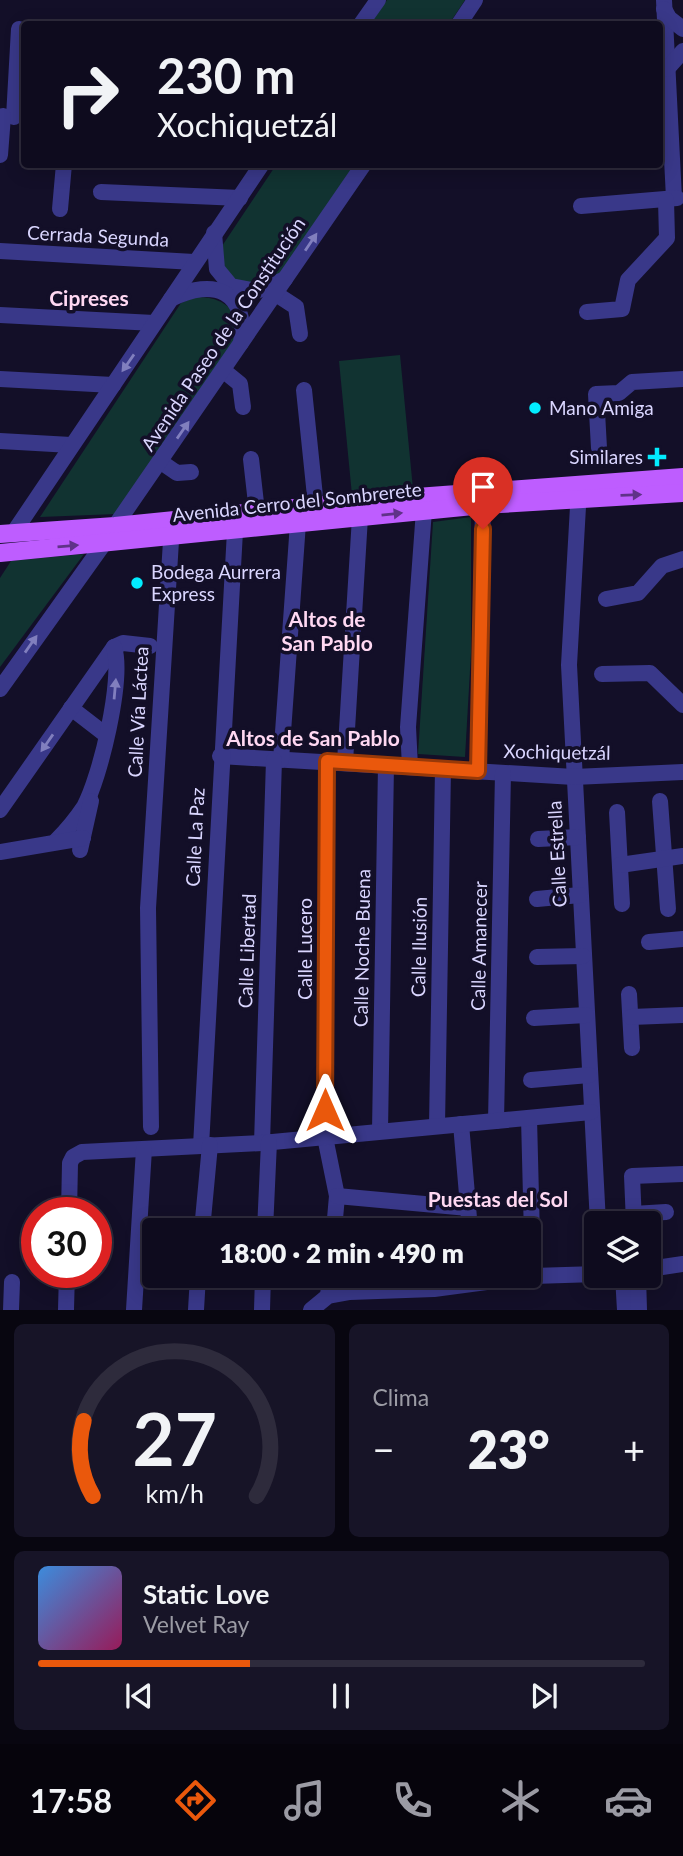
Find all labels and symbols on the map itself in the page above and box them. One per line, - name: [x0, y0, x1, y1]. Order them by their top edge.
- street label: Avenida Paseo de la Constitución: [136, 213, 310, 455]
- street label: Cerrada Segunda: [26, 220, 170, 251]
- one-way arrow: [304, 233, 318, 251]
- district label: Cipreses: [49, 285, 129, 310]
- one-way arrow: [121, 354, 135, 372]
- place label: Mano Amiga: [549, 396, 654, 419]
- marker: Mano Amiga: [527, 400, 543, 416]
- one-way arrow: [176, 421, 190, 439]
- place label: Similares: [569, 445, 643, 468]
- marker: Similares: [649, 449, 665, 465]
- pin: [453, 457, 513, 529]
- street label: Avenida Cerro del Sombrerete: [171, 477, 423, 526]
- one-way arrow: [621, 489, 643, 500]
- one-way arrow: [381, 508, 403, 519]
- one-way arrow: [57, 540, 79, 551]
- place label: Bodega Aurrera Express: [151, 560, 281, 605]
- marker: Bodega Aurrera Express: [129, 575, 145, 591]
- district label: Altos de San Pablo: [281, 606, 373, 655]
- one-way arrow: [24, 635, 38, 653]
- street label: Calle Vía Láctea: [123, 646, 152, 778]
- one-way arrow: [110, 678, 121, 700]
- district label: Altos de San Pablo: [225, 725, 400, 750]
- one-way arrow: [40, 734, 54, 752]
- street label: Xochiquetzál: [503, 739, 611, 764]
- street label: Calle La Paz: [180, 787, 209, 887]
- street label: Calle Estrella: [542, 800, 571, 908]
- street label: Calle Noche Buena: [349, 869, 374, 1027]
- street label: Calle Amanecer: [466, 881, 491, 1011]
- street label: Calle Libertad: [233, 893, 260, 1009]
- street label: Calle Ilusión: [406, 897, 431, 997]
- street label: Calle Lucero: [293, 898, 316, 1000]
- position arrow: [288, 1073, 362, 1147]
- district label: Puestas del Sol: [428, 1186, 568, 1211]
- speed limit sign: 30: [21, 1197, 112, 1288]

